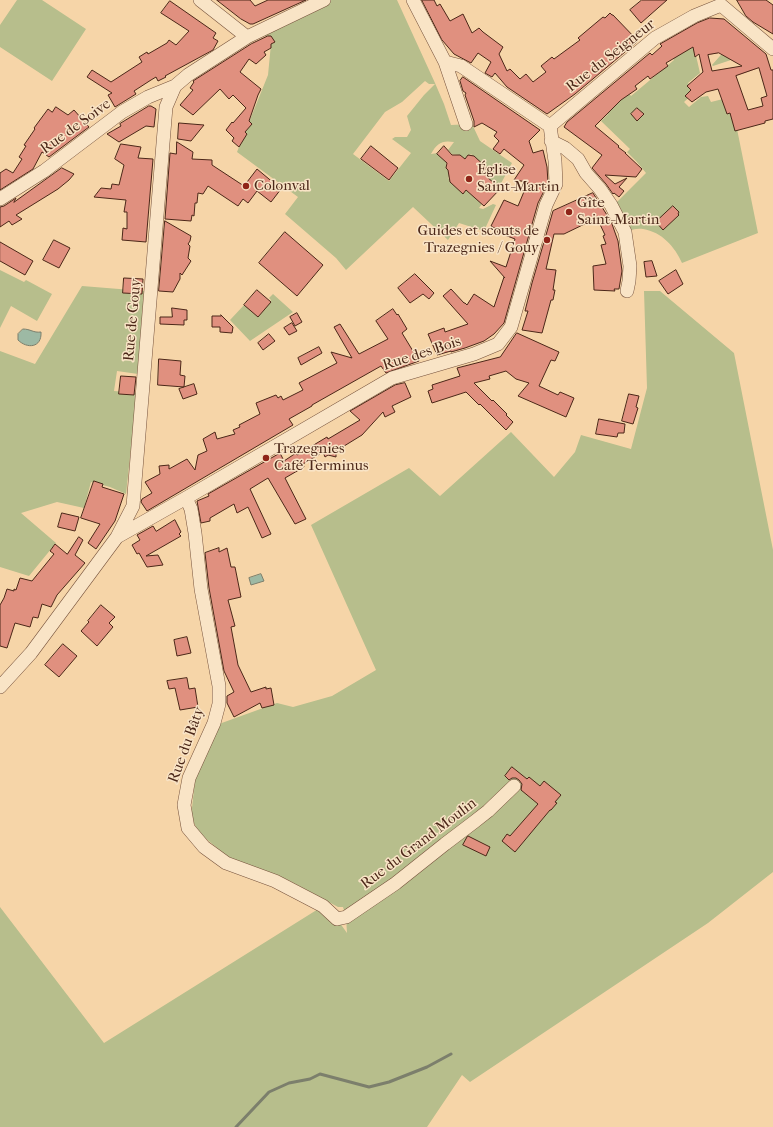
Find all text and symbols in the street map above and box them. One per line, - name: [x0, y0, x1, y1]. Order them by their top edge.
- street label: Rue du Seigneur: [563, 16, 659, 96]
- street label: Rue de Soive: [37, 95, 115, 159]
- place label: Église Saint-Martin: [477, 161, 560, 196]
- marker: Église Saint-Martin: [464, 174, 474, 184]
- place label: Colonval: [254, 177, 310, 195]
- marker: Colonval: [241, 181, 251, 191]
- place label: Gîte Saint-Martin: [577, 194, 660, 229]
- marker: Gîte Saint-Martin: [564, 207, 574, 217]
- place label: Guides et scouts de Trazegnies / Gouy: [417, 222, 539, 257]
- marker: Guides et scouts de Trazegnies / Gouy: [542, 235, 552, 245]
- street label: Rue de Gouy: [120, 278, 146, 362]
- street label: Rue des Bois: [381, 333, 463, 375]
- place label: Trazegnies Café Terminus: [274, 440, 369, 475]
- marker: Trazegnies Café Terminus: [261, 453, 271, 463]
- street label: Rue du Bâty: [165, 705, 209, 785]
- street label: Rue du Grand Moulin: [358, 795, 480, 893]

